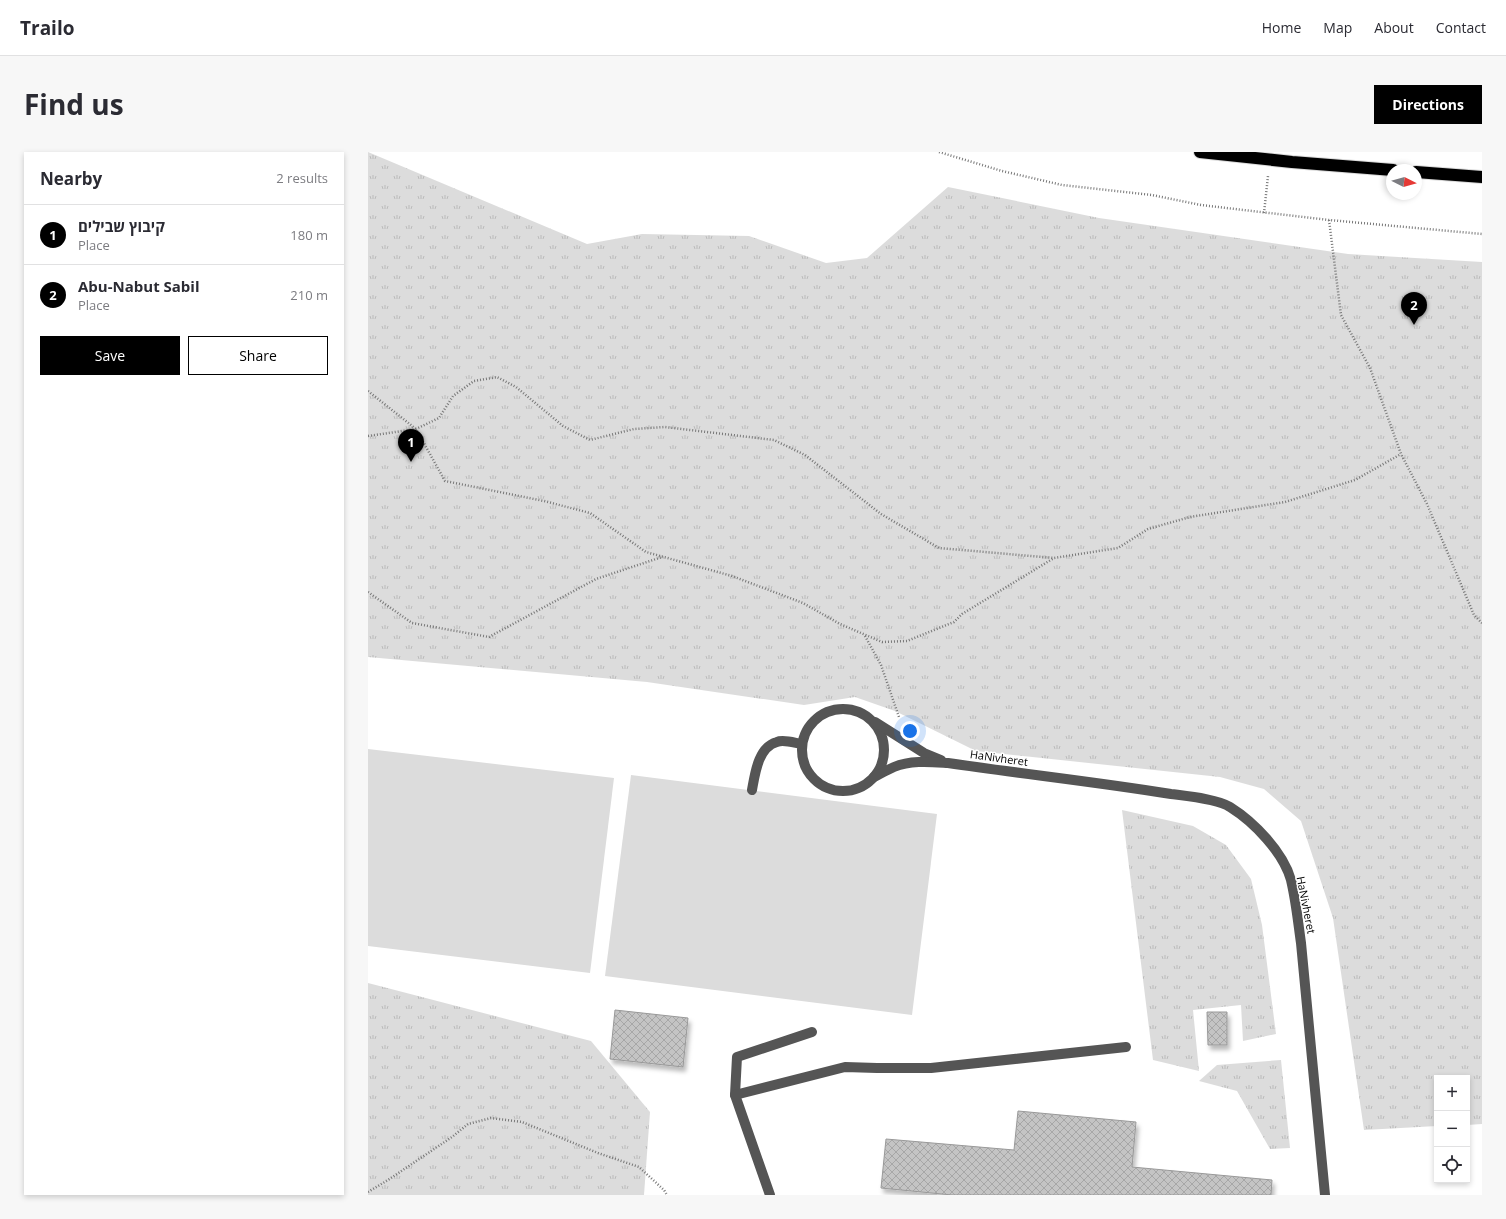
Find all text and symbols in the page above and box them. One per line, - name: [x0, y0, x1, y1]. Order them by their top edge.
- text: Trailo: [20, 15, 74, 41]
- text: Home: [1262, 18, 1301, 37]
- text: Map: [1323, 18, 1352, 37]
- text: About: [1374, 18, 1414, 37]
- text: Contact: [1436, 18, 1486, 37]
- text: Find us: [24, 85, 124, 123]
- button: Directions: [1374, 85, 1482, 124]
- north arrow: [1386, 164, 1422, 200]
- text: Nearby: [40, 167, 102, 190]
- text: 2 results: [276, 169, 328, 187]
- text: קיבוץ שבילים: [78, 216, 165, 236]
- text: 1: [49, 226, 57, 244]
- text: 180 m: [290, 226, 328, 244]
- text: Place: [78, 236, 110, 254]
- text: Abu-Nabut Sabil: [78, 276, 200, 296]
- text: 2: [49, 286, 57, 304]
- text: 210 m: [290, 286, 328, 304]
- pin: 2: [1401, 292, 1427, 325]
- text: Place: [78, 296, 110, 314]
- button: Save: [40, 336, 180, 375]
- button: Share: [188, 336, 328, 375]
- pin: 1: [398, 429, 424, 462]
- your location: [900, 721, 920, 741]
- street label: HaNivheret: [969, 746, 1029, 769]
- street label: HaNivheret: [1294, 875, 1319, 935]
- map controls: [1434, 1075, 1470, 1183]
- button: +: [1434, 1075, 1470, 1111]
- button: −: [1434, 1111, 1470, 1147]
- button: locate: [1434, 1147, 1470, 1183]

